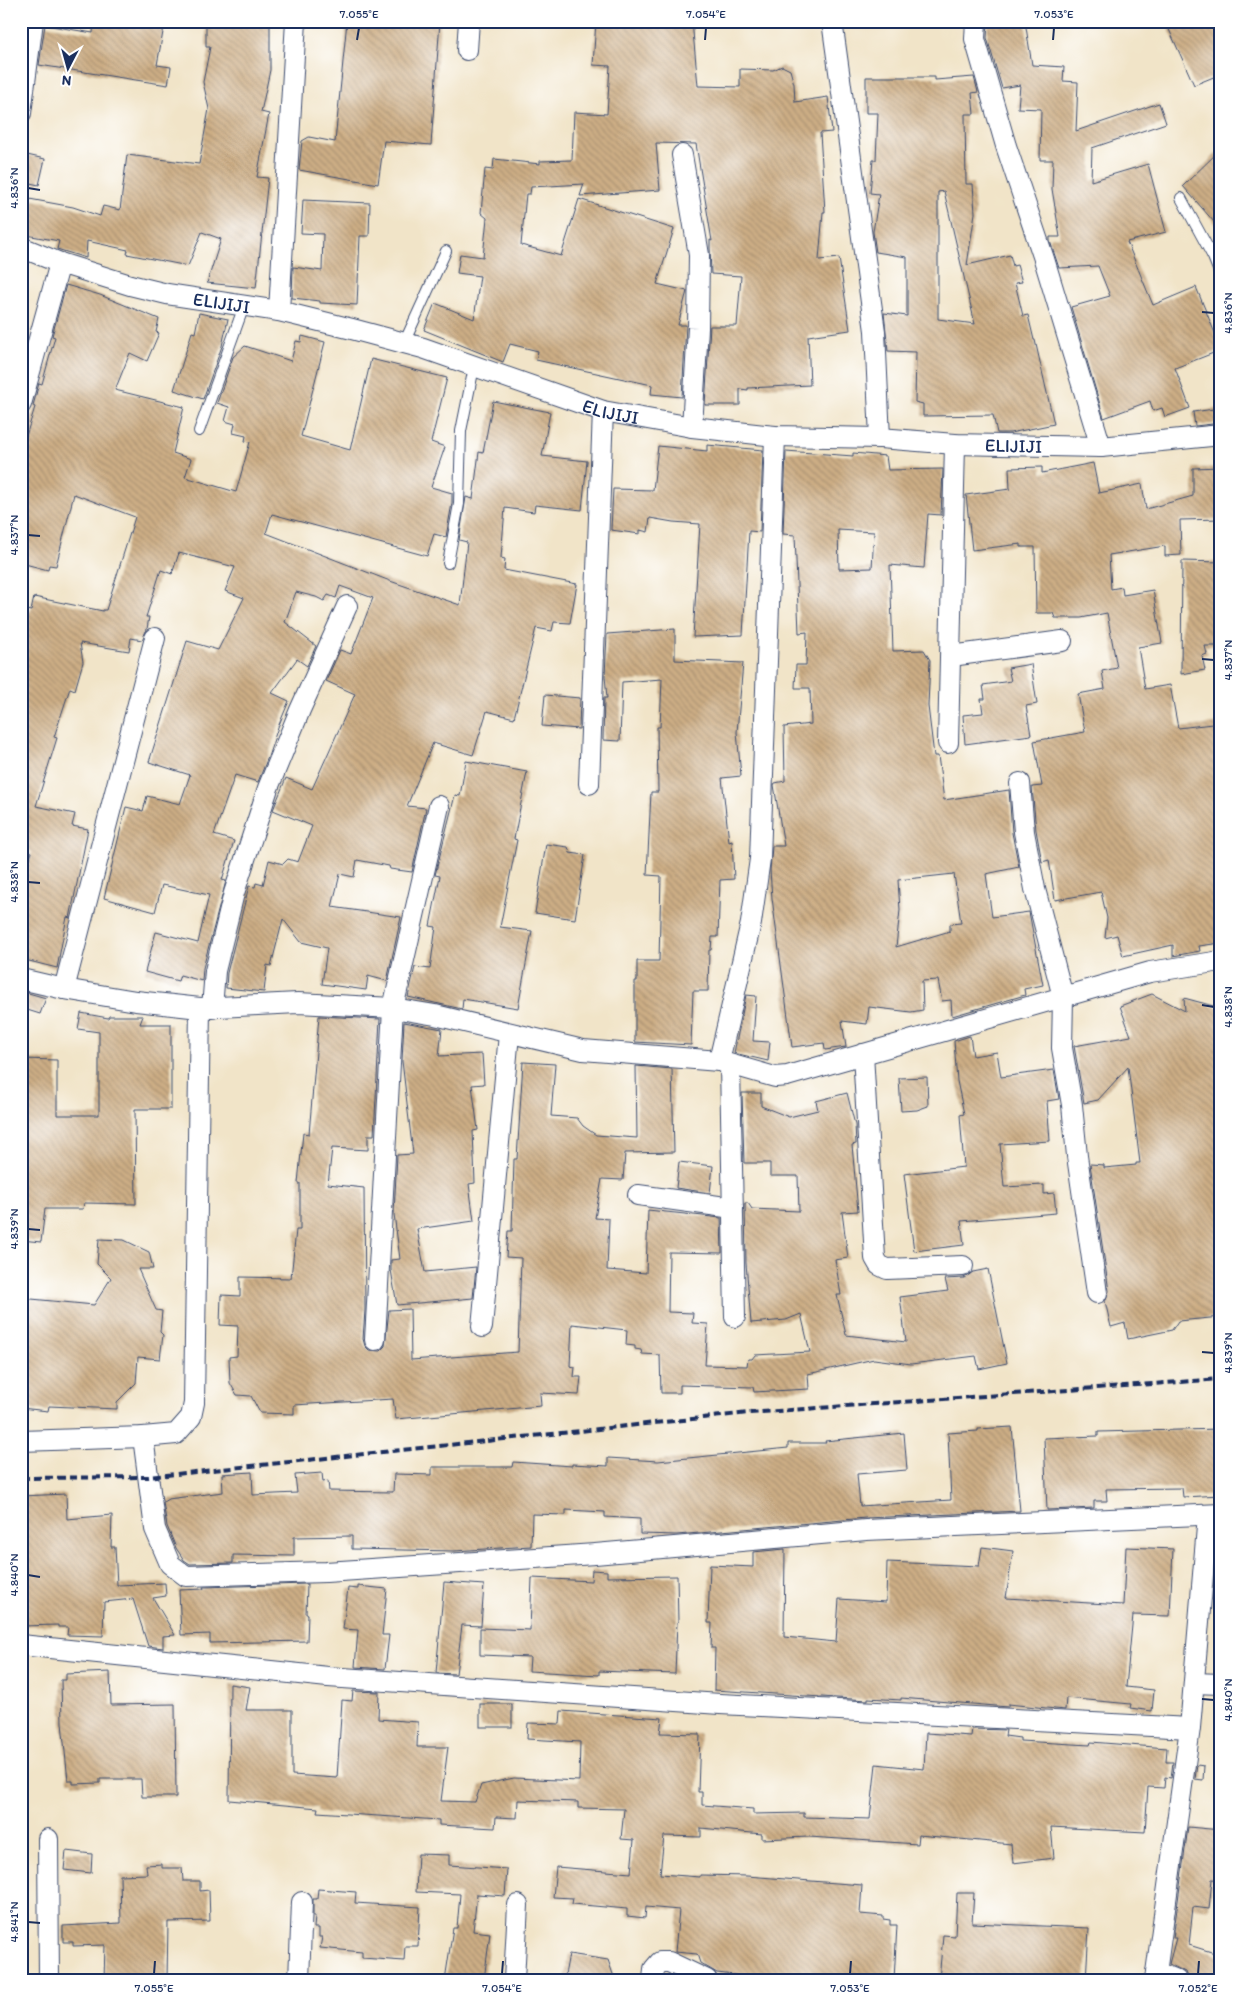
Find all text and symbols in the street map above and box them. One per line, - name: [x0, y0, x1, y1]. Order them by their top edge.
- text: 7.055°E: [339, 7, 379, 21]
- text: 7.054°E: [686, 7, 726, 21]
- text: 7.053°E: [1034, 7, 1074, 21]
- north arrow: [42, 42, 92, 92]
- text: N: [61, 71, 72, 89]
- text: 4.836°N: [7, 167, 21, 209]
- street label: ELIJIJI: [192, 287, 252, 318]
- text: 4.836°N: [1221, 292, 1235, 334]
- street label: ELIJIJI: [579, 393, 641, 429]
- street label: ELIJIJI: [985, 433, 1042, 457]
- text: 4.837°N: [7, 515, 21, 555]
- text: 4.837°N: [1221, 640, 1235, 680]
- text: 4.838°N: [7, 861, 21, 903]
- text: 4.838°N: [1221, 986, 1235, 1028]
- text: 4.839°N: [7, 1208, 21, 1250]
- text: 4.839°N: [1221, 1332, 1235, 1374]
- text: 4.840°N: [7, 1554, 21, 1596]
- text: 4.840°N: [1221, 1679, 1235, 1721]
- text: 4.841°N: [7, 1901, 21, 1943]
- text: 7.055°E: [134, 1981, 174, 1995]
- text: 7.054°E: [482, 1981, 522, 1995]
- text: 7.053°E: [830, 1981, 870, 1995]
- text: 7.052°E: [1178, 1981, 1218, 1995]

